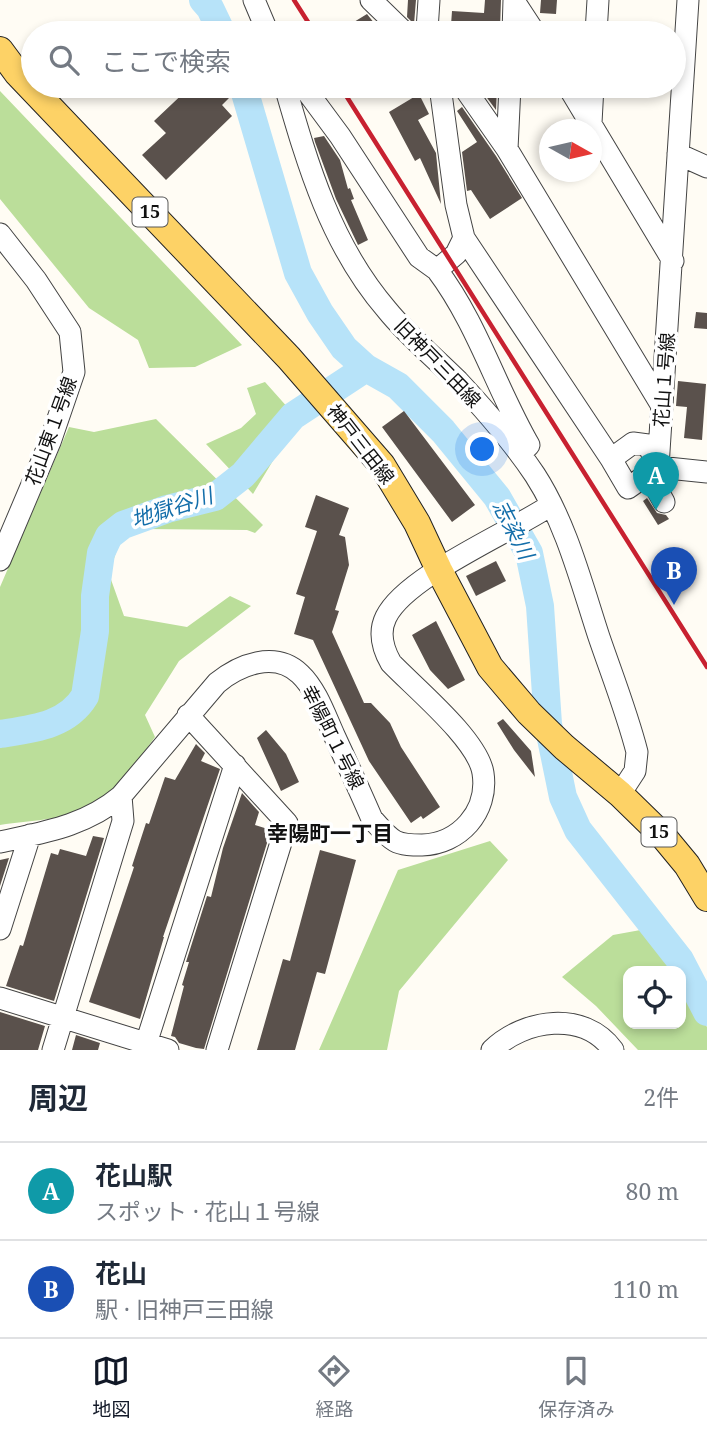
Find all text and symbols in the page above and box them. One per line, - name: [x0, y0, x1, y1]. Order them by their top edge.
- search box: [21, 21, 686, 98]
- icon: search: [45, 41, 83, 79]
- text: ここで検索: [101, 43, 231, 79]
- north arrow: [539, 119, 602, 182]
- road number: 15: [132, 197, 168, 226]
- street label: 旧神戸三田線: [389, 313, 487, 413]
- street label: 花山１号線: [648, 332, 680, 428]
- street label: 花山東１号線: [19, 373, 83, 489]
- street label: 神戸三田線: [322, 399, 400, 489]
- your location: [465, 432, 499, 466]
- pin: A: [633, 452, 679, 510]
- water label: 地獄谷川: [127, 480, 218, 533]
- water label: 志染川: [487, 495, 542, 566]
- pin: B: [651, 547, 697, 605]
- street label: 幸陽町１号線: [296, 680, 370, 794]
- road number: 15: [642, 818, 676, 846]
- district label: 幸陽町一丁目: [267, 819, 393, 847]
- map controls: [623, 966, 686, 1029]
- button: locate: [623, 966, 686, 1029]
- text: 周辺: [28, 1077, 88, 1118]
- text: 2件: [643, 1081, 679, 1113]
- text: 花山駅: [95, 1157, 173, 1193]
- text: A: [42, 1175, 60, 1207]
- text: 80 m: [626, 1175, 679, 1207]
- text: スポット · 花山１号線: [95, 1195, 320, 1227]
- text: 花山: [95, 1255, 147, 1291]
- text: B: [43, 1273, 59, 1305]
- text: 110 m: [613, 1273, 679, 1305]
- text: 駅 · 旧神戸三田線: [95, 1293, 274, 1325]
- tab: 地図: [92, 1352, 131, 1422]
- tab: 経路: [315, 1352, 354, 1422]
- tab: 保存済み: [538, 1352, 615, 1422]

